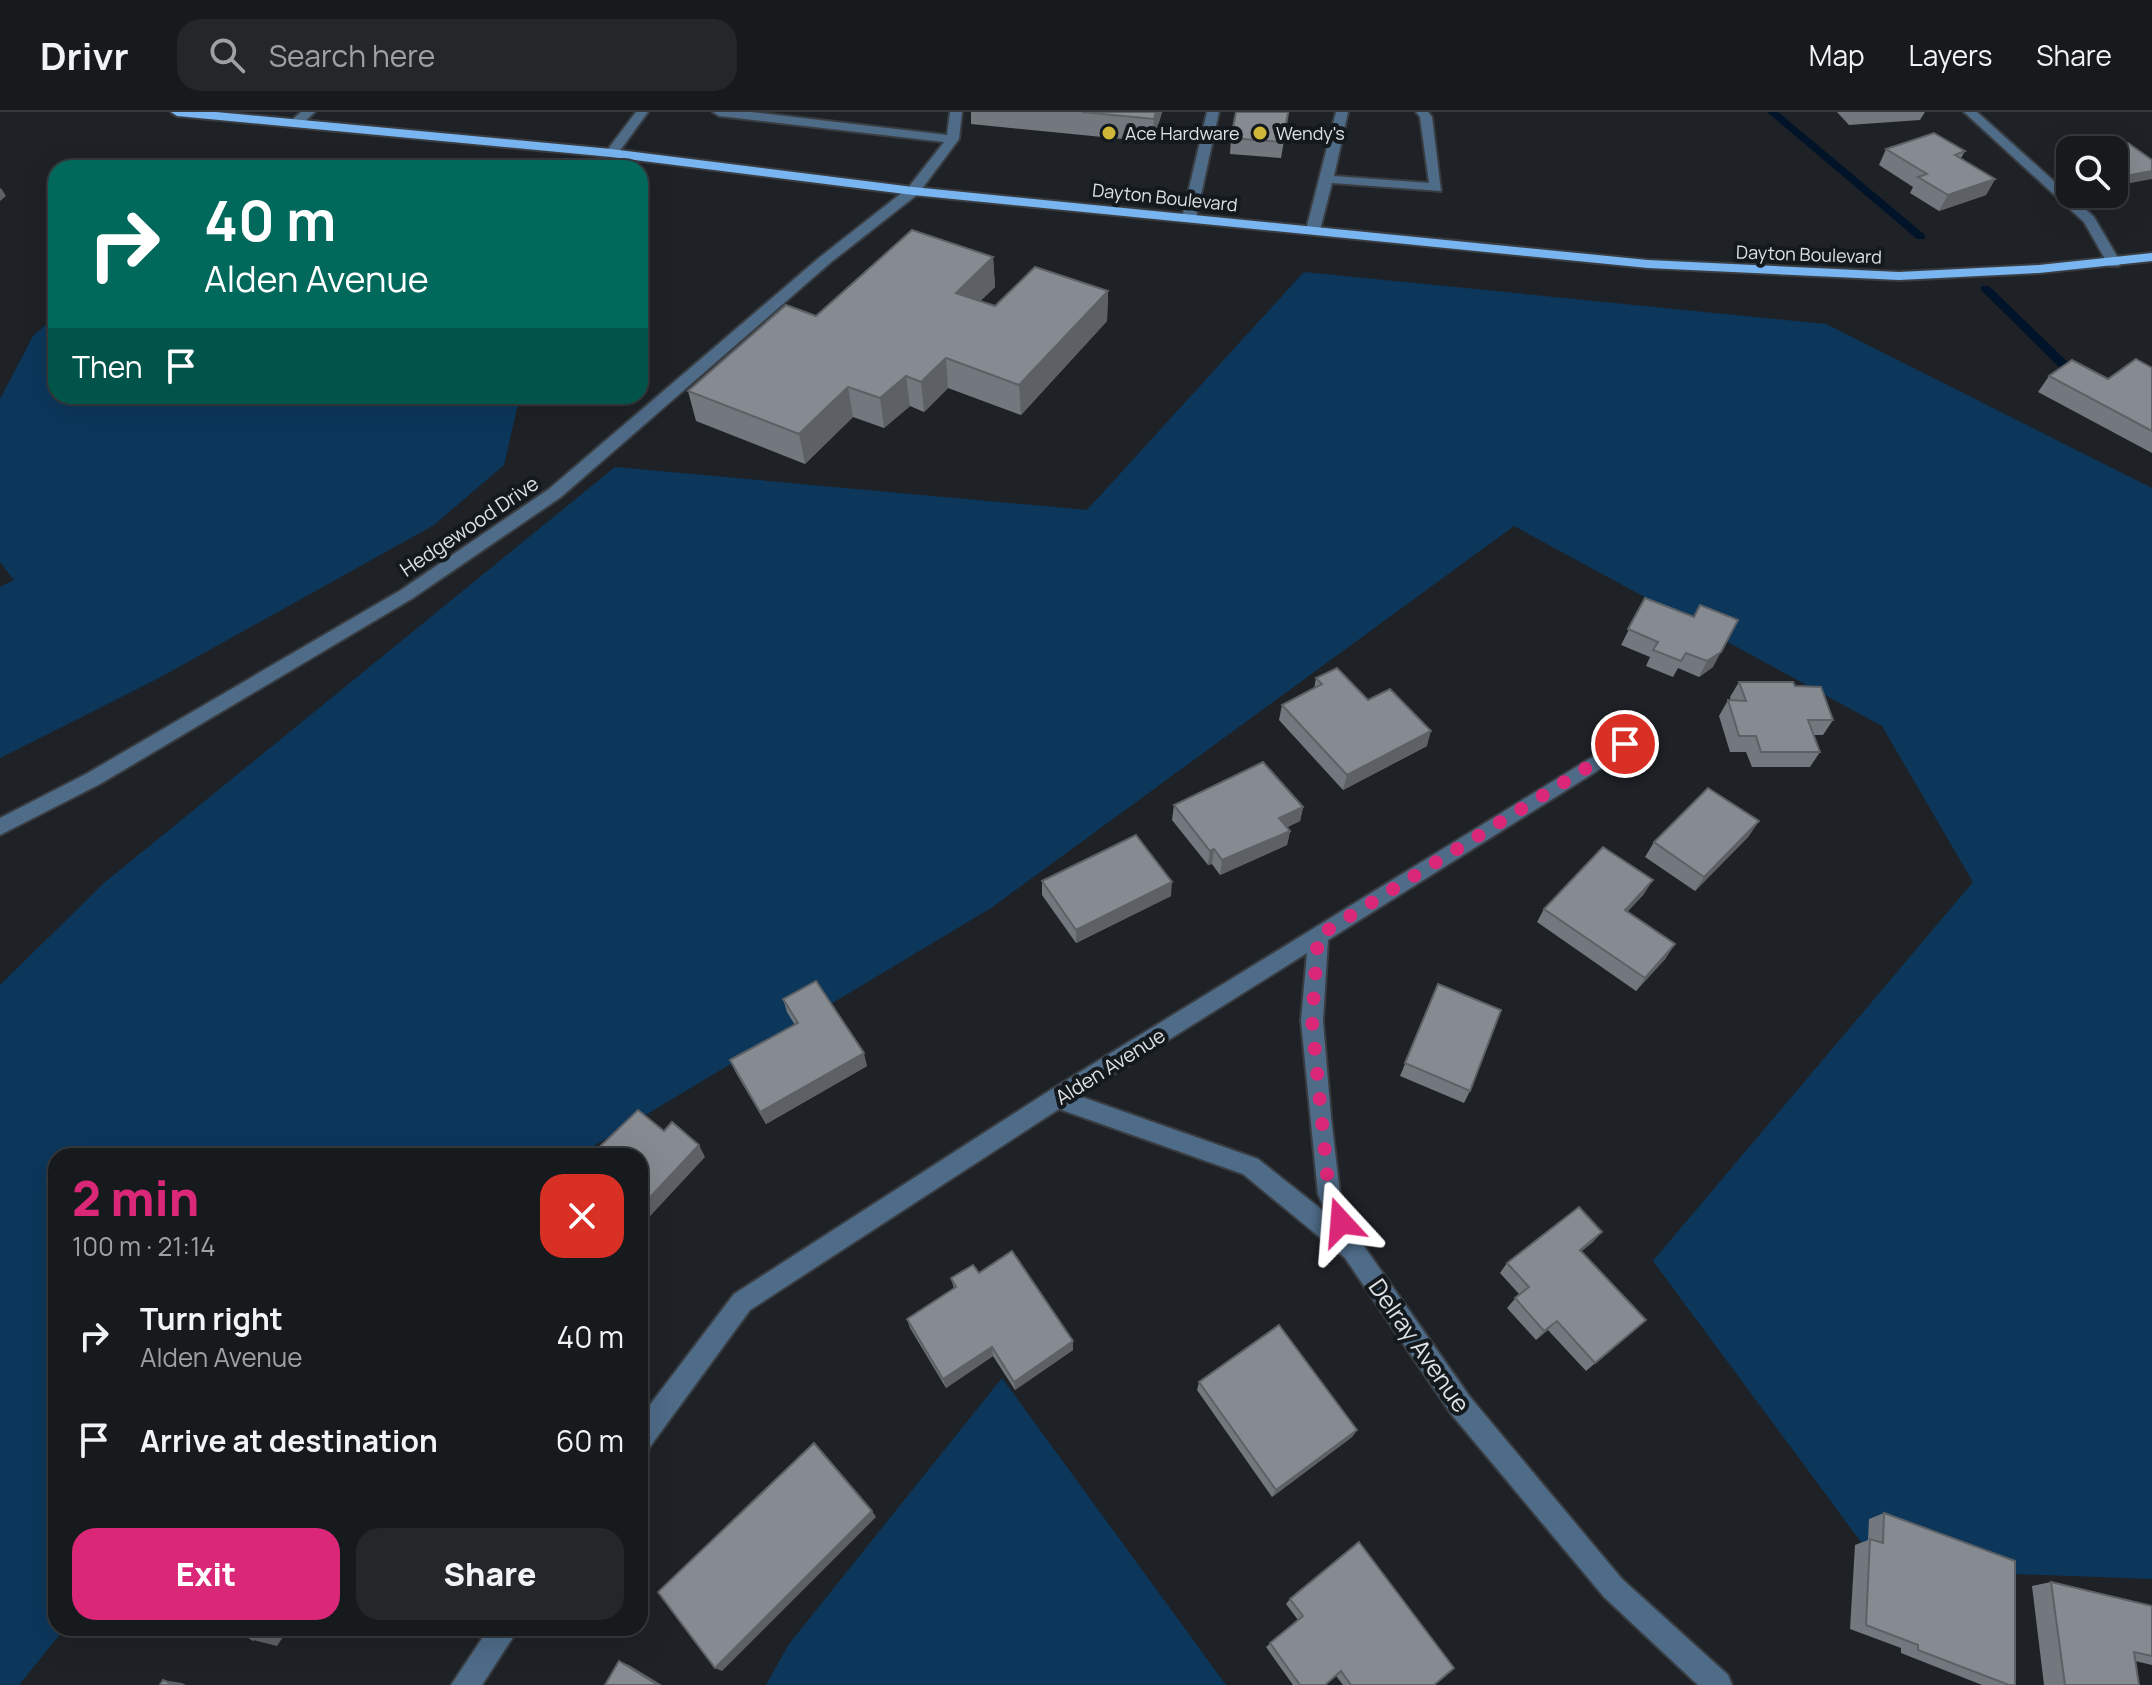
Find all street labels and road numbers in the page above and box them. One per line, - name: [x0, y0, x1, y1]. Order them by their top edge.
- street label: Dayton Boulevard: [1091, 177, 1239, 217]
- street label: Dayton Boulevard: [1736, 239, 1882, 269]
- street label: Hedgewood Drive: [394, 470, 544, 582]
- street label: Alden Avenue: [1050, 1021, 1170, 1111]
- street label: Delray Avenue: [1362, 1272, 1478, 1418]

